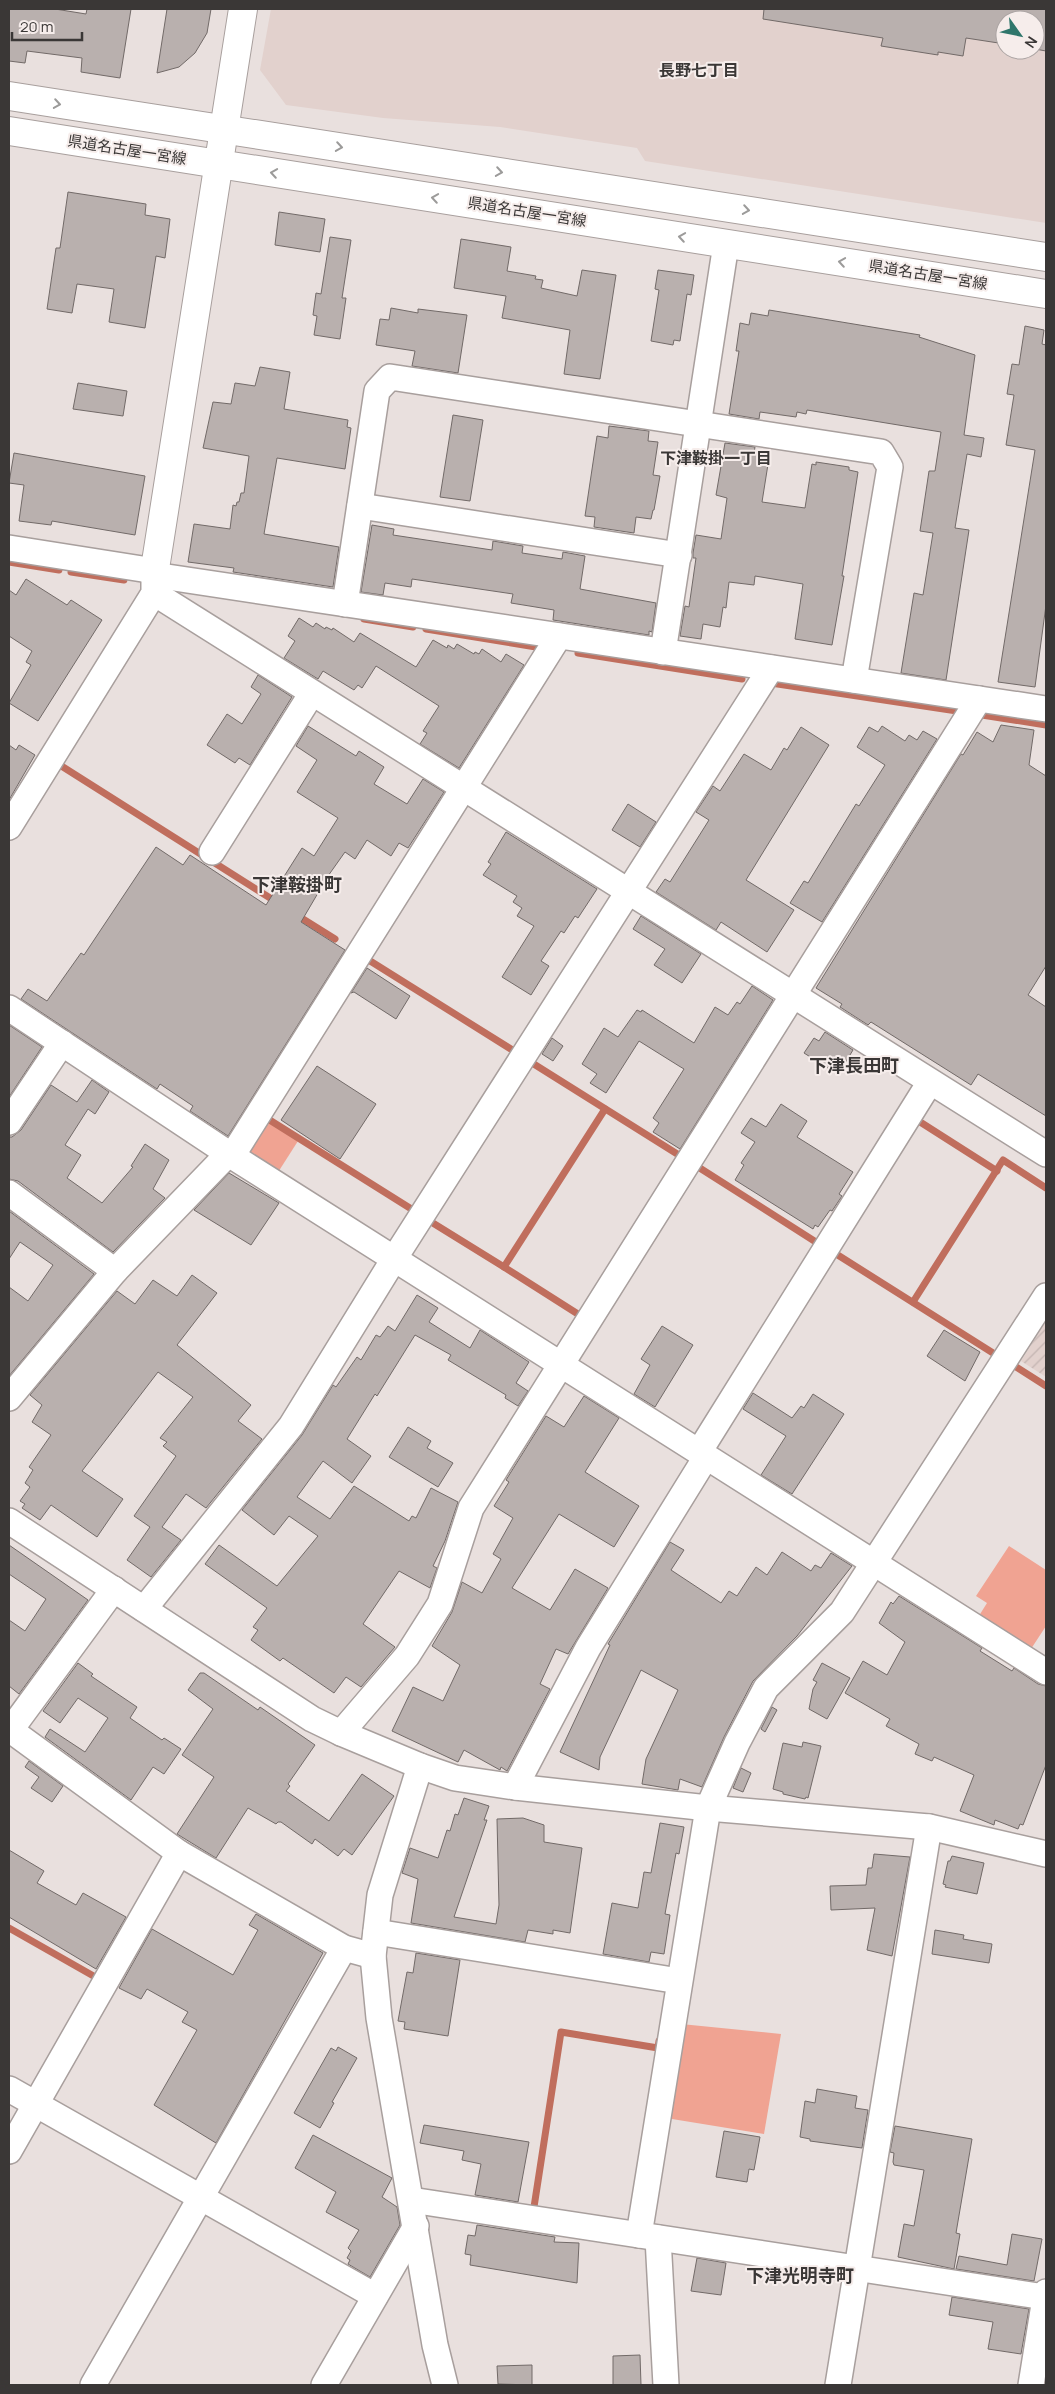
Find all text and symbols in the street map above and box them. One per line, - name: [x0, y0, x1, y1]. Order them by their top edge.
- scale bar: [12, 10, 82, 42]
- north arrow: [995, 10, 1045, 60]
- text: 20 m: [20, 16, 53, 37]
- text: N: [1021, 33, 1042, 52]
- district label: 長野七丁目: [659, 59, 739, 81]
- one-way arrow: [53, 98, 61, 108]
- street label: 県道名古屋一宮線: [66, 130, 188, 169]
- one-way arrow: [334, 141, 343, 151]
- one-way arrow: [495, 166, 504, 176]
- one-way arrow: [270, 168, 279, 178]
- street label: 県道名古屋一宮線: [466, 192, 588, 231]
- one-way arrow: [431, 193, 439, 203]
- one-way arrow: [743, 204, 751, 215]
- one-way arrow: [678, 232, 686, 242]
- street label: 県道名古屋一宮線: [867, 255, 989, 294]
- one-way arrow: [838, 257, 846, 268]
- district label: 下津鞍掛一丁目: [660, 447, 772, 469]
- district label: 下津鞍掛町: [252, 872, 342, 896]
- district label: 下津長田町: [809, 1053, 899, 1077]
- district label: 下津光明寺町: [746, 2263, 854, 2287]

